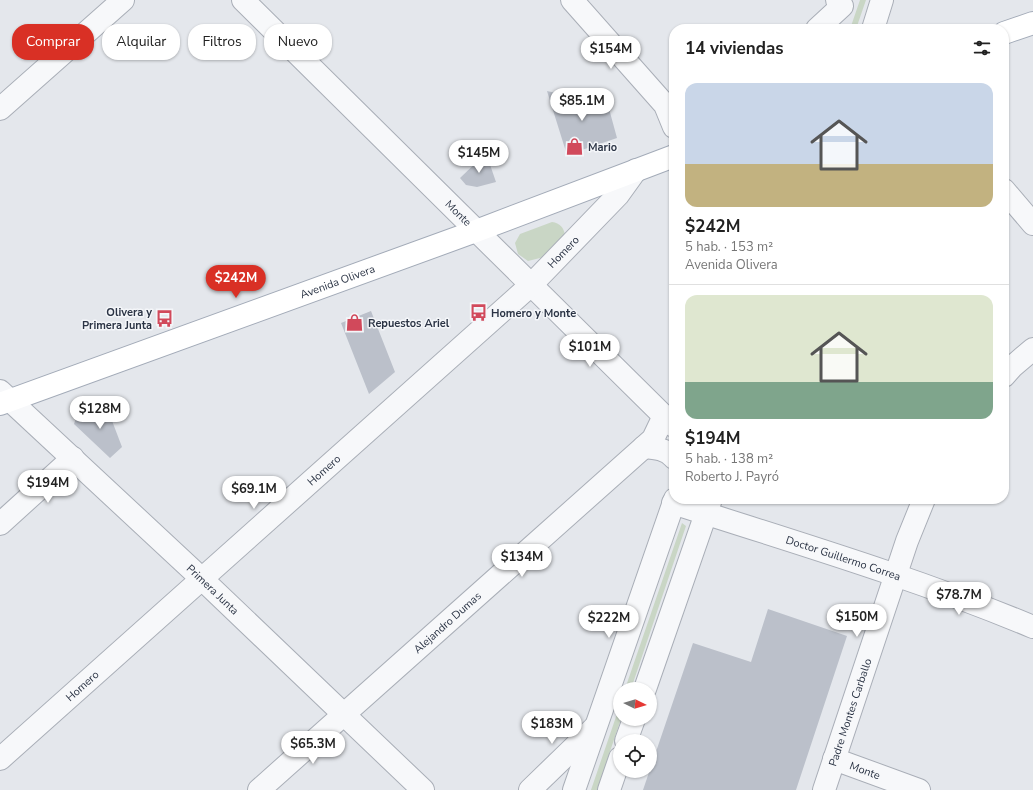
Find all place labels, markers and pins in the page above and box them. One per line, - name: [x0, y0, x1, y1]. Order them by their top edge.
- pin: $154M: [583, 36, 639, 70]
- pin: $85.1M: [549, 88, 615, 122]
- shop icon: Mario: [565, 137, 585, 157]
- pin: $145M: [451, 140, 507, 174]
- place label: Mario: [588, 140, 617, 155]
- pin: $242M: [208, 265, 264, 299]
- bus stop icon: Homero y Monte: [468, 303, 488, 323]
- place label: Olivera y Primera Junta: [82, 305, 152, 333]
- place label: Homero y Monte: [491, 306, 576, 321]
- bus stop icon: Olivera y Primera Junta: [155, 308, 175, 328]
- shop icon: Repuestos Ariel: [345, 313, 365, 333]
- place label: Repuestos Ariel: [368, 316, 450, 331]
- pin: $101M: [562, 334, 618, 368]
- pin: $128M: [72, 396, 128, 430]
- pin: $194M: [20, 470, 76, 504]
- pin: $69.1M: [221, 476, 287, 510]
- pin: $134M: [494, 544, 550, 578]
- pin: $78.7M: [926, 582, 992, 616]
- pin: $150M: [829, 604, 885, 638]
- pin: $222M: [581, 605, 637, 639]
- pin: $183M: [524, 711, 580, 745]
- pin: $65.3M: [280, 731, 346, 765]

